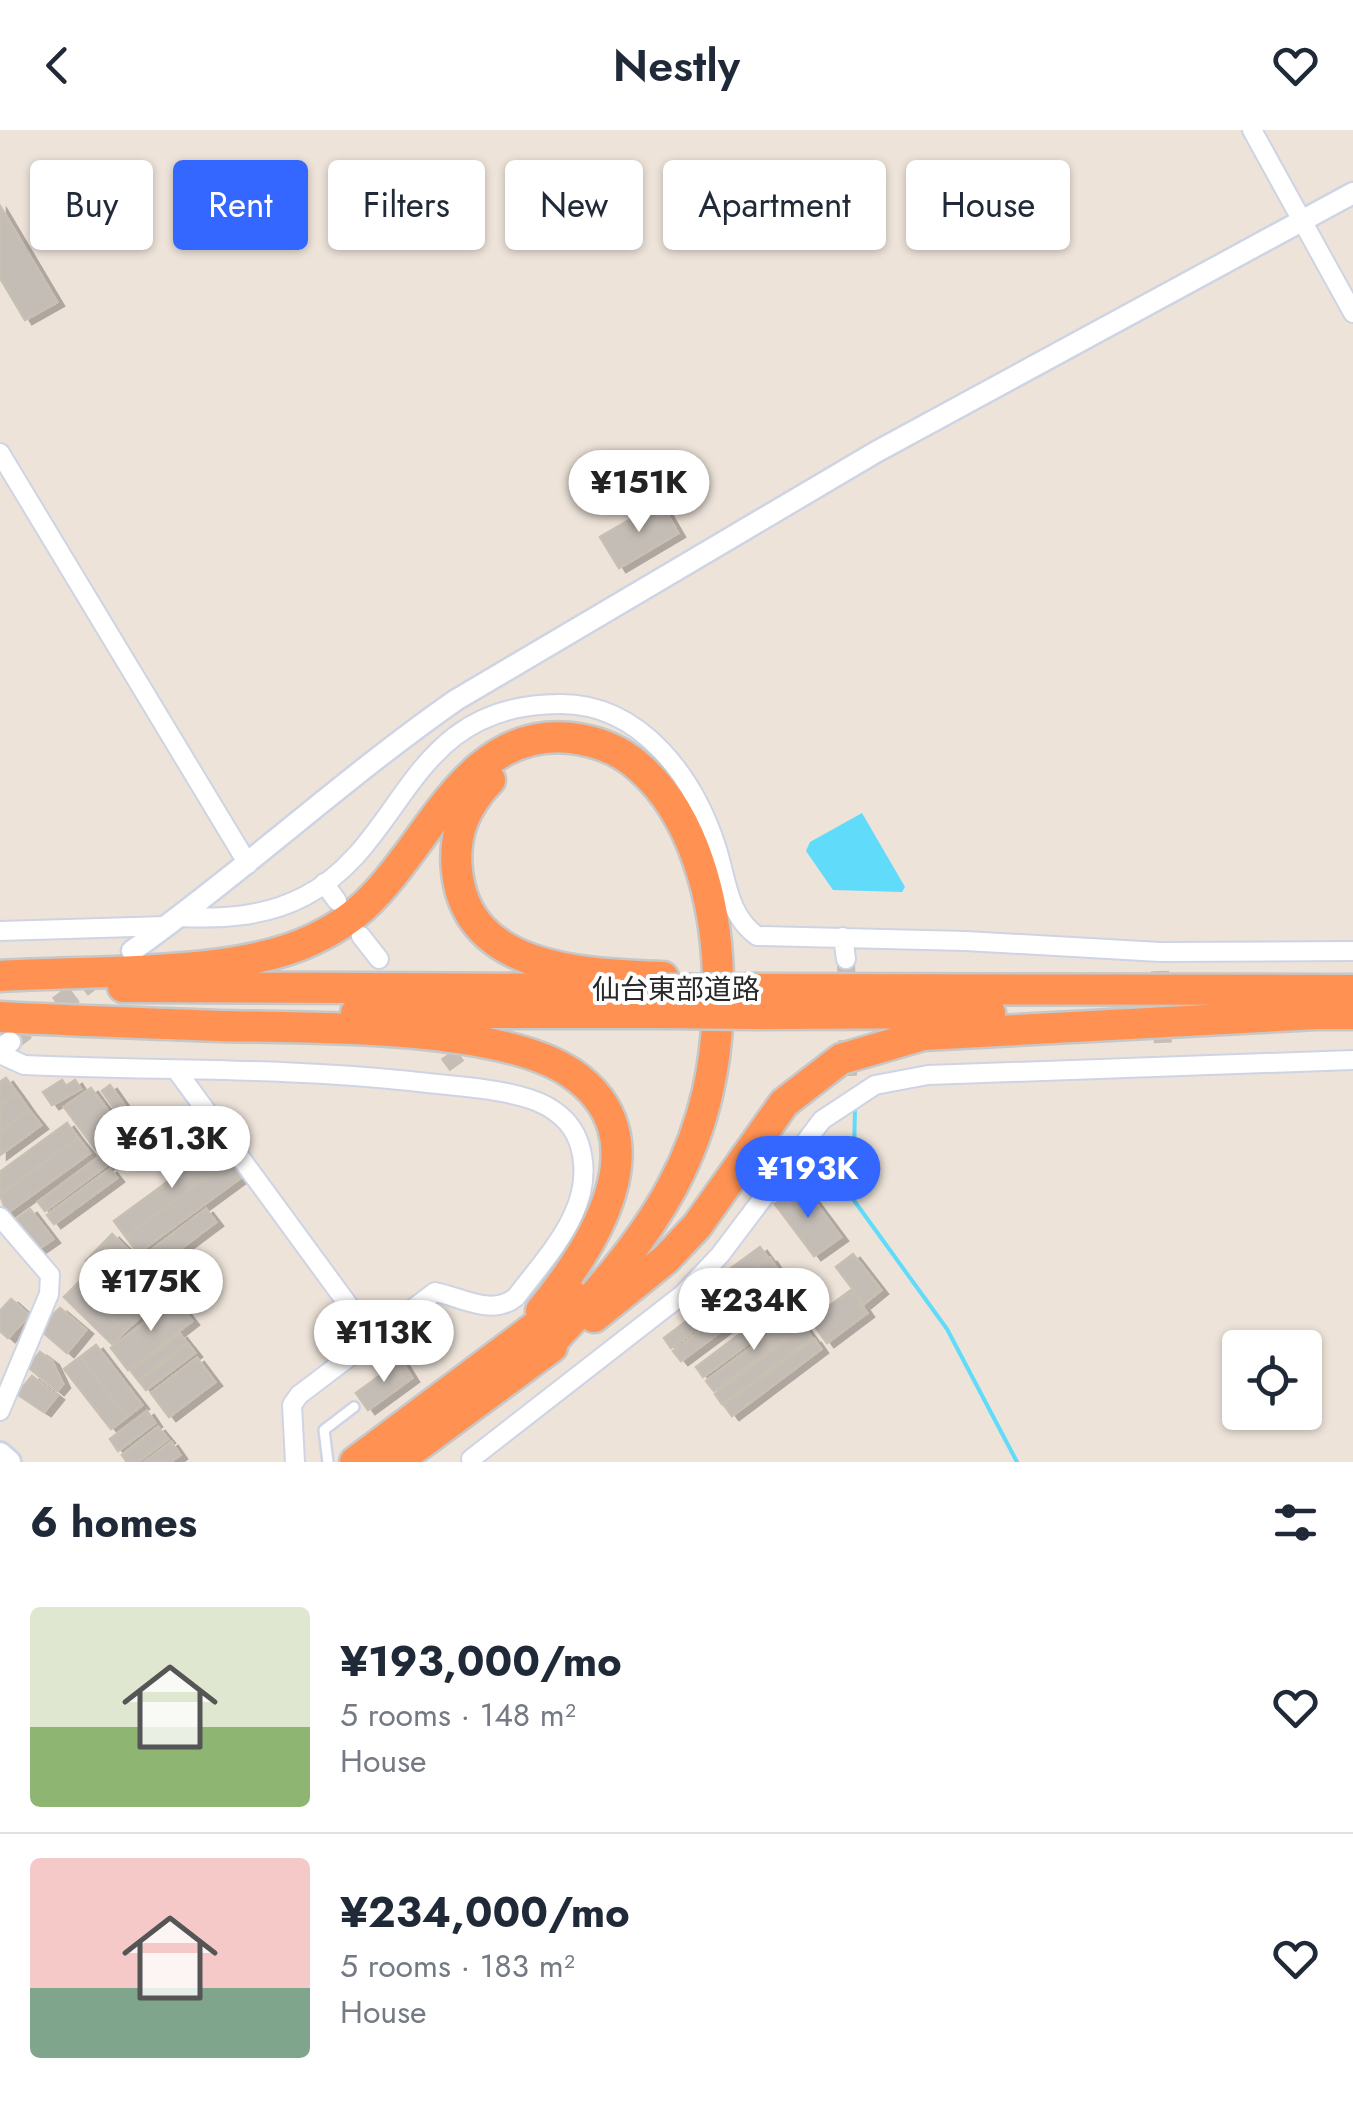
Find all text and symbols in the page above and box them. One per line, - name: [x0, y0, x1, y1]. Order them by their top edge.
- text: Nestly: [613, 33, 740, 98]
- icon: back: [30, 38, 85, 93]
- icon: heart: [1268, 38, 1323, 93]
- chip: Buy: [30, 160, 153, 250]
- chip: Rent: [173, 160, 308, 250]
- chip: Filters: [328, 160, 485, 250]
- chip: New: [505, 160, 643, 250]
- chip: Apartment: [663, 160, 886, 250]
- chip: House: [906, 160, 1070, 250]
- pin: ¥151K: [569, 450, 709, 535]
- text: ¥151K: [591, 459, 688, 505]
- street label: 仙台東部道路: [592, 969, 760, 1010]
- pin: ¥61.3K: [91, 1106, 253, 1191]
- text: ¥61.3K: [116, 1115, 228, 1161]
- pin: ¥193K: [738, 1136, 878, 1221]
- text: ¥193K: [757, 1145, 859, 1191]
- pin: ¥175K: [81, 1249, 221, 1334]
- text: ¥175K: [101, 1258, 201, 1304]
- pin: ¥234K: [684, 1268, 824, 1353]
- text: ¥234K: [701, 1277, 807, 1323]
- pin: ¥113K: [314, 1300, 454, 1385]
- text: ¥113K: [336, 1309, 432, 1355]
- map controls: [1222, 1330, 1322, 1430]
- button: locate: [1222, 1330, 1322, 1430]
- text: 6 homes: [30, 1492, 197, 1553]
- icon: filters: [1268, 1495, 1323, 1550]
- text: ¥193,000/mo: [340, 1631, 622, 1692]
- icon: home: [110, 1647, 230, 1767]
- icon: heart: [1268, 1680, 1323, 1735]
- text: 5 rooms · 148 m²: [340, 1692, 576, 1738]
- text: House: [340, 1738, 427, 1784]
- text: ¥234,000/mo: [340, 1882, 630, 1943]
- icon: home: [110, 1898, 230, 2018]
- icon: heart: [1268, 1931, 1323, 1986]
- text: 5 rooms · 183 m²: [340, 1943, 575, 1989]
- text: House: [340, 1989, 427, 2035]

